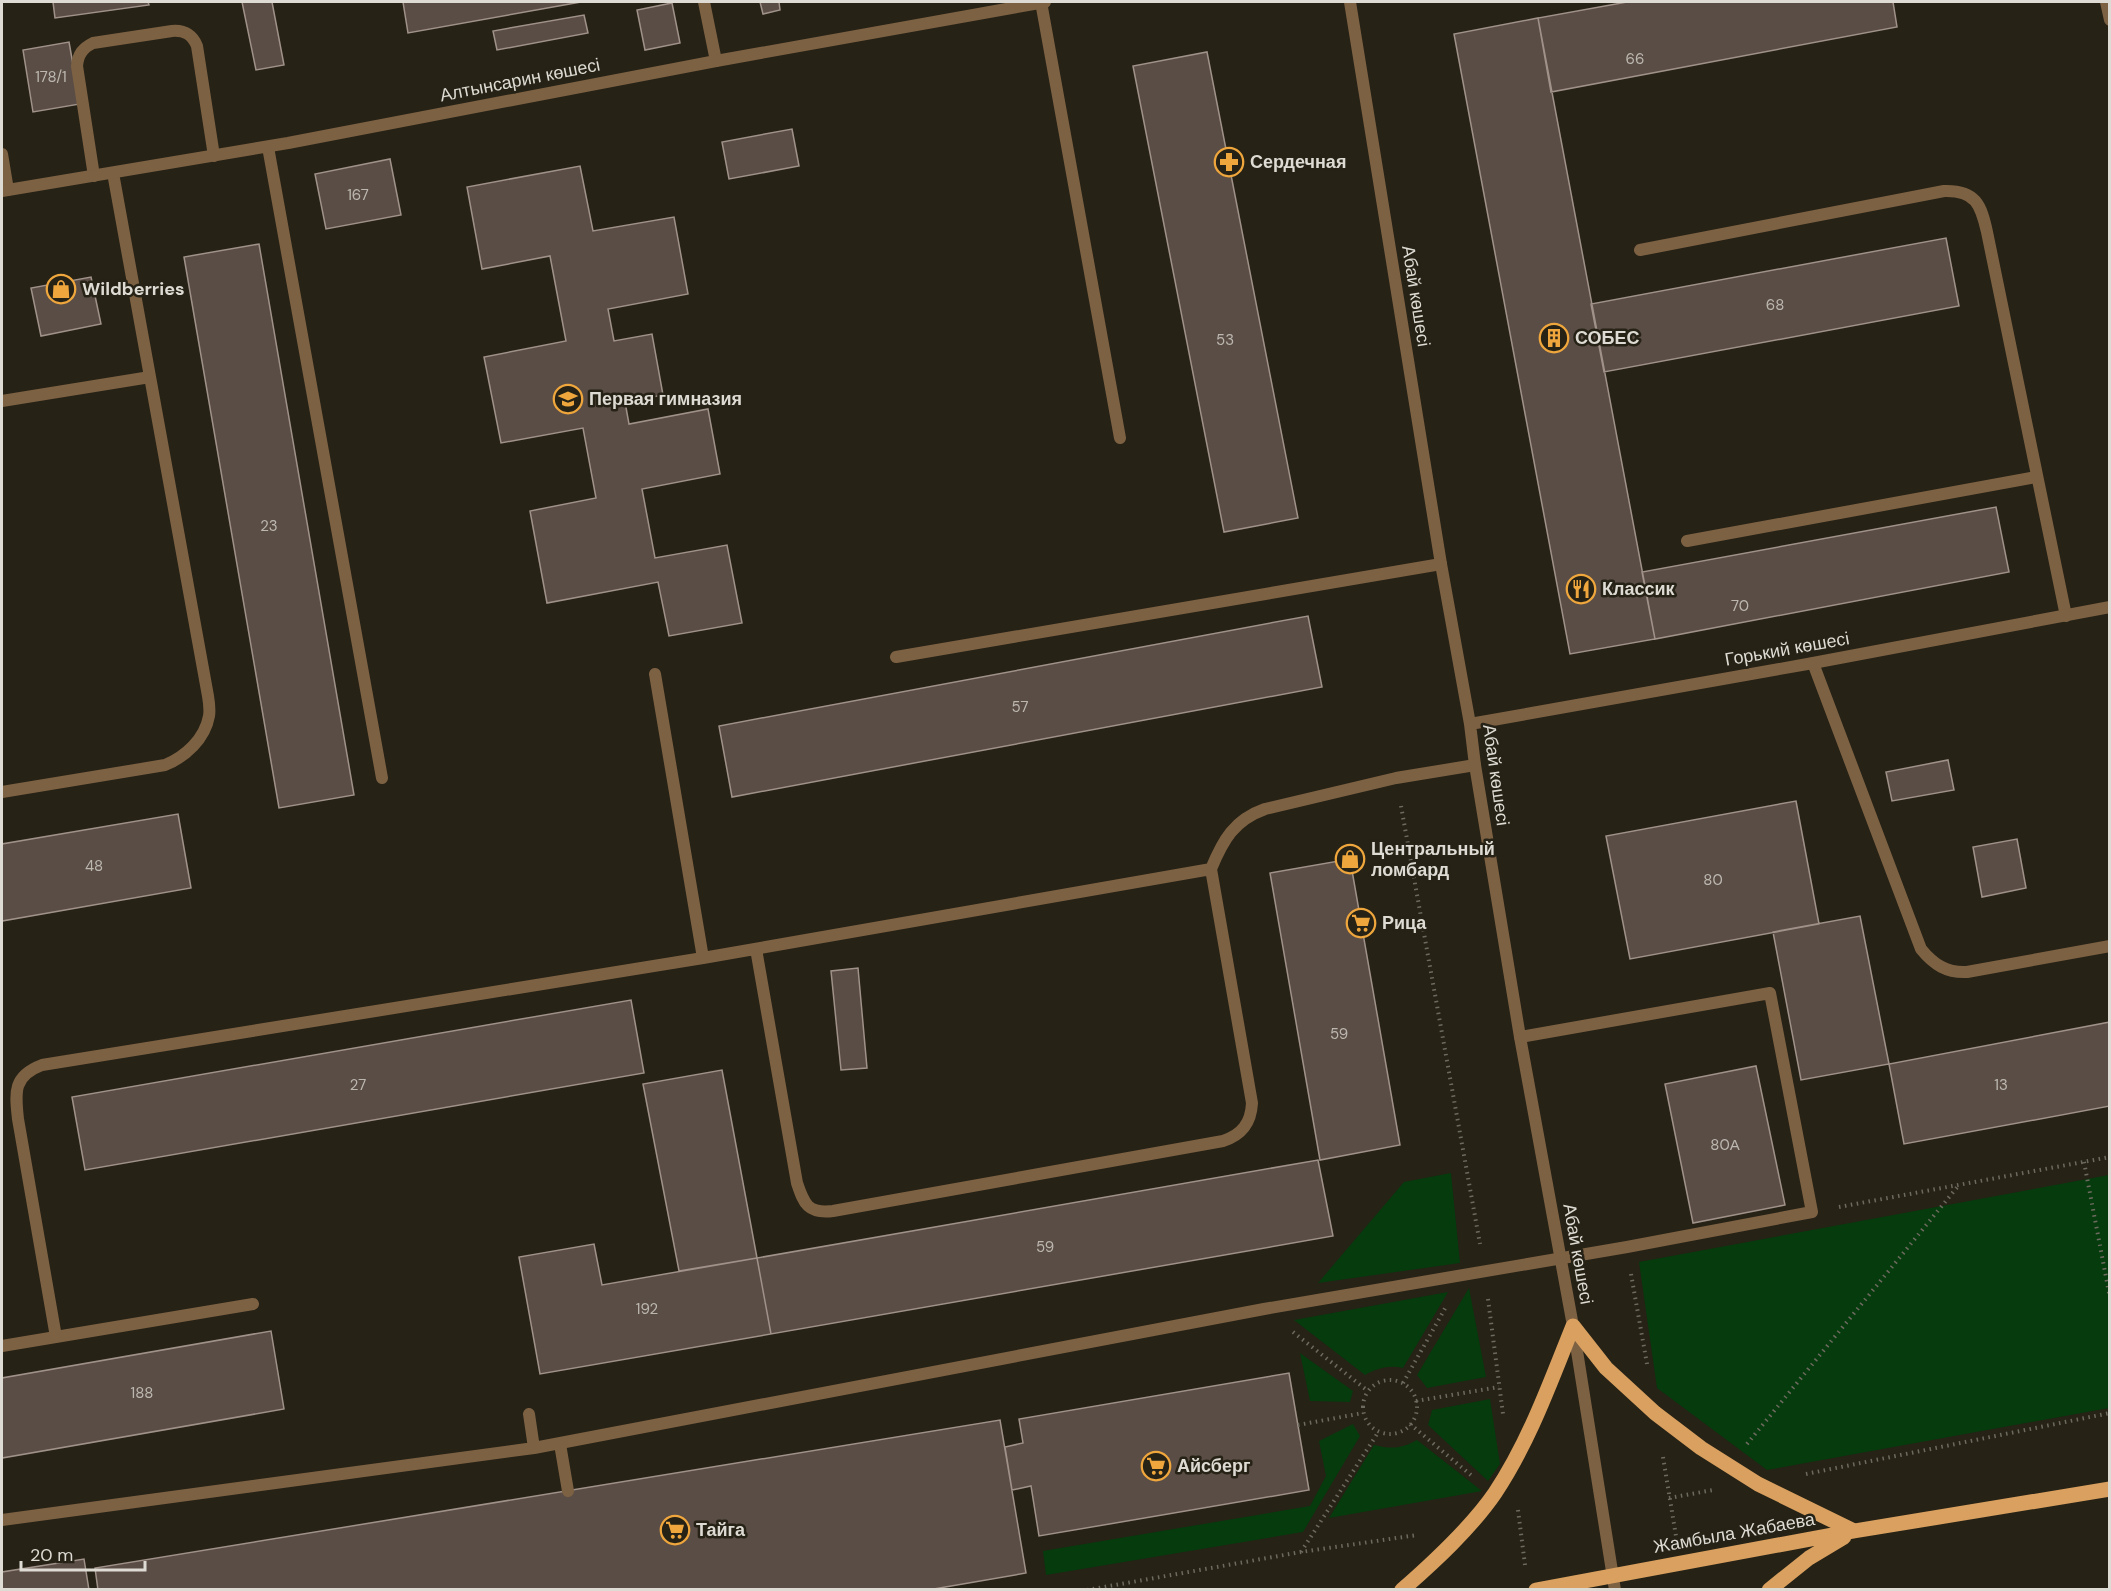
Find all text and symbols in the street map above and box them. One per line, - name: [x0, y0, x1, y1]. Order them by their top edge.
- house number: 66: [1626, 49, 1644, 69]
- street label: Алтынсарин көшесі: [438, 53, 602, 107]
- house number: 178/1: [35, 67, 67, 87]
- pharmacy icon: Сердечная: [1213, 146, 1245, 178]
- place label: Сердечная: [1250, 150, 1346, 174]
- house number: 167: [347, 185, 369, 205]
- street label: Абай көшесі: [1396, 244, 1436, 348]
- shop icon: Wildberries: [45, 273, 77, 305]
- place label: Wildberries: [82, 277, 185, 301]
- house number: 68: [1766, 295, 1784, 315]
- building icon: СОБЕС: [1538, 322, 1570, 354]
- place label: СОБЕС: [1575, 326, 1640, 350]
- house number: 53: [1216, 330, 1234, 350]
- school or university icon: Первая гимназия: [552, 383, 584, 415]
- place label: Первая гимназия: [589, 387, 742, 411]
- house number: 23: [260, 516, 278, 536]
- restaurant icon: Классик: [1565, 573, 1597, 605]
- place label: Классик: [1602, 577, 1676, 601]
- house number: 70: [1731, 596, 1749, 616]
- street label: Горький көшесі: [1723, 626, 1851, 672]
- house number: 57: [1012, 697, 1028, 717]
- street label: Абай көшесі: [1477, 723, 1515, 827]
- place label: Центральный ломбард: [1371, 837, 1495, 882]
- shop icon: Центральный ломбард: [1334, 843, 1366, 875]
- house number: 48: [85, 856, 103, 876]
- house number: 80: [1703, 870, 1723, 890]
- supermarket icon: Рица: [1345, 907, 1377, 939]
- place label: Рица: [1382, 911, 1427, 935]
- house number: 59: [1330, 1024, 1348, 1044]
- house number: 27: [350, 1075, 366, 1095]
- house number: 13: [1994, 1075, 2008, 1095]
- house number: 80А: [1710, 1135, 1740, 1155]
- street label: Абай көшесі: [1557, 1202, 1599, 1306]
- house number: 59: [1036, 1237, 1054, 1257]
- house number: 192: [636, 1299, 658, 1319]
- house number: 188: [131, 1383, 153, 1403]
- supermarket icon: Айсберг: [1140, 1450, 1172, 1482]
- place label: Айсберг: [1177, 1454, 1251, 1478]
- street label: Жамбыла Жабаева: [1651, 1507, 1818, 1559]
- supermarket icon: Тайга: [659, 1514, 691, 1546]
- place label: Тайга: [696, 1518, 746, 1542]
- scale bar: [21, 1534, 146, 1572]
- text: 20 m: [30, 1543, 73, 1567]

